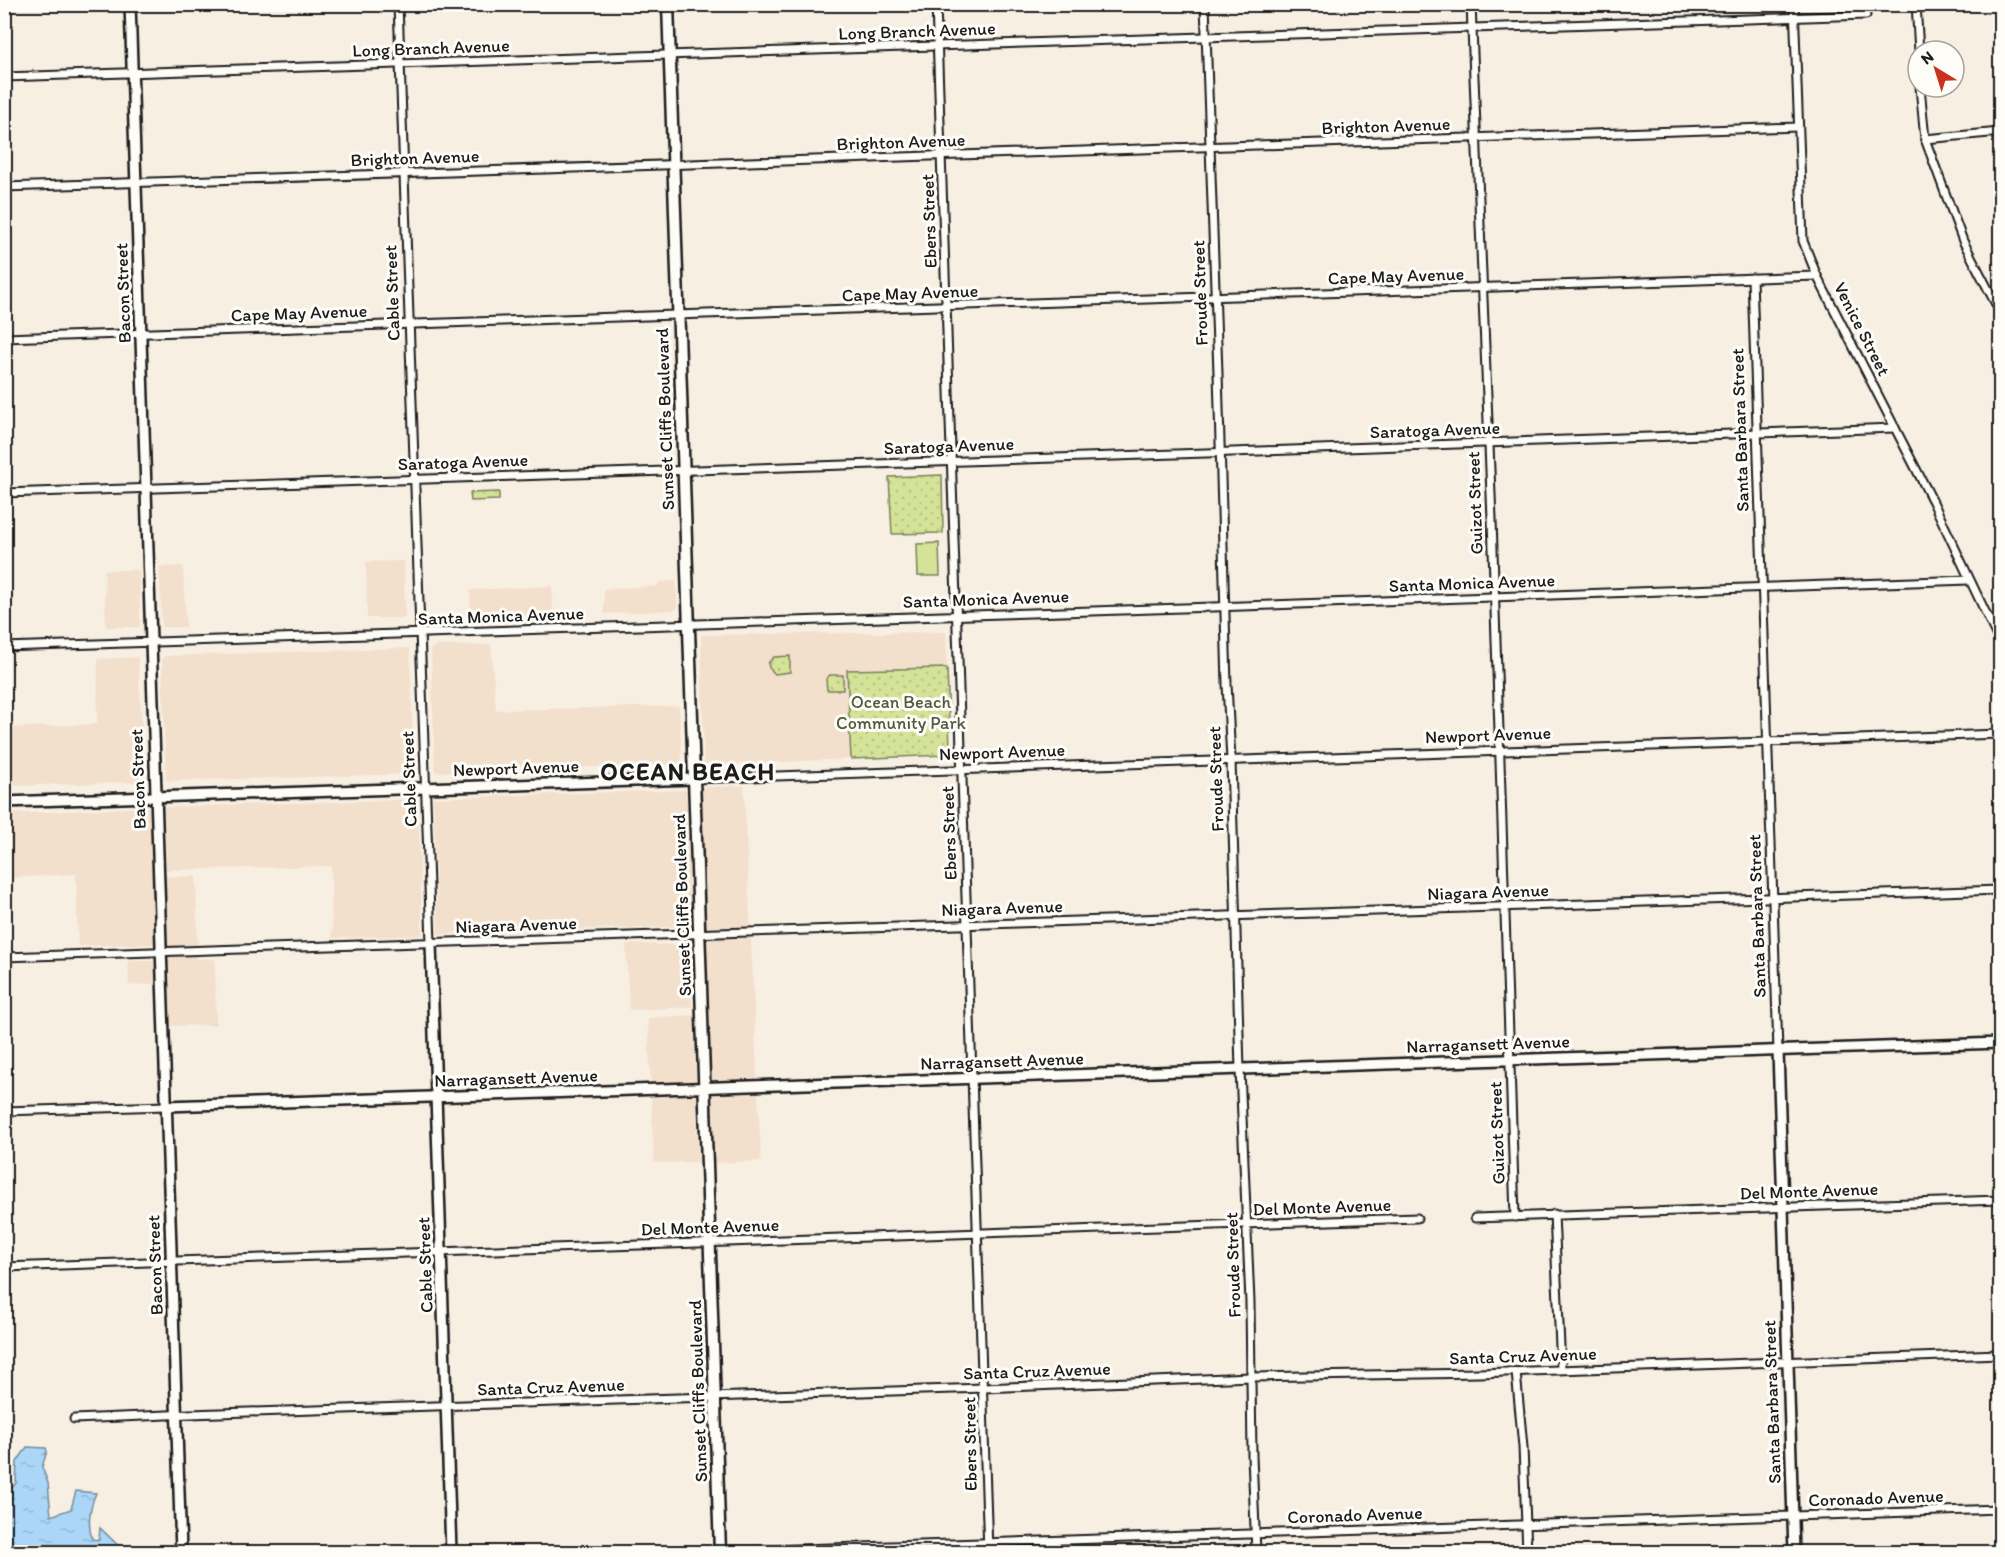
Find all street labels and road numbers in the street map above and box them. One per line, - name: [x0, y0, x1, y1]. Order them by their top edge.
- street label: Long Branch Avenue: [838, 17, 996, 45]
- street label: Long Branch Avenue: [352, 34, 510, 62]
- street label: Brighton Avenue: [1321, 113, 1451, 139]
- street label: Brighton Avenue: [836, 129, 966, 155]
- street label: Brighton Avenue: [350, 145, 480, 171]
- street label: Ebers Street: [916, 173, 942, 269]
- street label: Froude Street: [1187, 240, 1213, 346]
- street label: Bacon Street: [110, 242, 136, 343]
- street label: Cable Street: [379, 244, 405, 341]
- street label: Cape May Avenue: [1327, 263, 1465, 289]
- street label: Venice Street: [1829, 279, 1895, 380]
- street label: Cape May Avenue: [841, 280, 979, 306]
- street label: Cape May Avenue: [230, 300, 368, 326]
- street label: Sunset Cliffs Boulevard: [651, 327, 679, 511]
- street label: Santa Barbara Street: [1726, 348, 1754, 512]
- street label: Saratoga Avenue: [1369, 417, 1501, 443]
- street label: Saratoga Avenue: [883, 433, 1015, 459]
- street label: Saratoga Avenue: [397, 449, 529, 475]
- street label: Guizot Street: [1462, 451, 1488, 555]
- street label: Santa Monica Avenue: [1388, 569, 1556, 597]
- street label: Santa Monica Avenue: [902, 585, 1070, 613]
- street label: Santa Monica Avenue: [417, 602, 585, 630]
- street label: Newport Avenue: [1425, 722, 1551, 748]
- street label: Froude Street: [1203, 726, 1229, 832]
- street label: Bacon Street: [125, 728, 151, 829]
- street label: Cable Street: [396, 730, 422, 827]
- street label: Newport Avenue: [939, 739, 1065, 765]
- street label: Newport Avenue: [453, 755, 579, 781]
- street label: Ebers Street: [936, 785, 962, 881]
- street label: Sunset Cliffs Boulevard: [668, 813, 696, 997]
- street label: Santa Barbara Street: [1743, 834, 1771, 998]
- street label: Niagara Avenue: [1427, 879, 1549, 905]
- street label: Niagara Avenue: [941, 895, 1063, 921]
- street label: Niagara Avenue: [455, 912, 577, 938]
- street label: Narragansett Avenue: [1406, 1030, 1570, 1058]
- street label: Narragansett Avenue: [920, 1047, 1084, 1075]
- street label: Narragansett Avenue: [434, 1064, 598, 1092]
- street label: Guizot Street: [1484, 1081, 1510, 1185]
- street label: Del Monte Avenue: [1739, 1178, 1879, 1204]
- street label: Del Monte Avenue: [1252, 1194, 1392, 1220]
- street label: Froude Street: [1220, 1212, 1246, 1318]
- street label: Bacon Street: [142, 1214, 168, 1315]
- street label: Del Monte Avenue: [640, 1214, 780, 1240]
- street label: Cable Street: [412, 1216, 438, 1313]
- street label: Sunset Cliffs Boulevard: [684, 1299, 712, 1483]
- street label: Santa Barbara Street: [1758, 1320, 1786, 1484]
- street label: Santa Cruz Avenue: [1449, 1342, 1597, 1370]
- street label: Santa Cruz Avenue: [963, 1357, 1111, 1385]
- street label: Santa Cruz Avenue: [477, 1373, 625, 1401]
- street label: Ebers Street: [958, 1396, 982, 1491]
- street label: Coronado Avenue: [1808, 1485, 1944, 1511]
- street label: Coronado Avenue: [1287, 1502, 1423, 1528]

